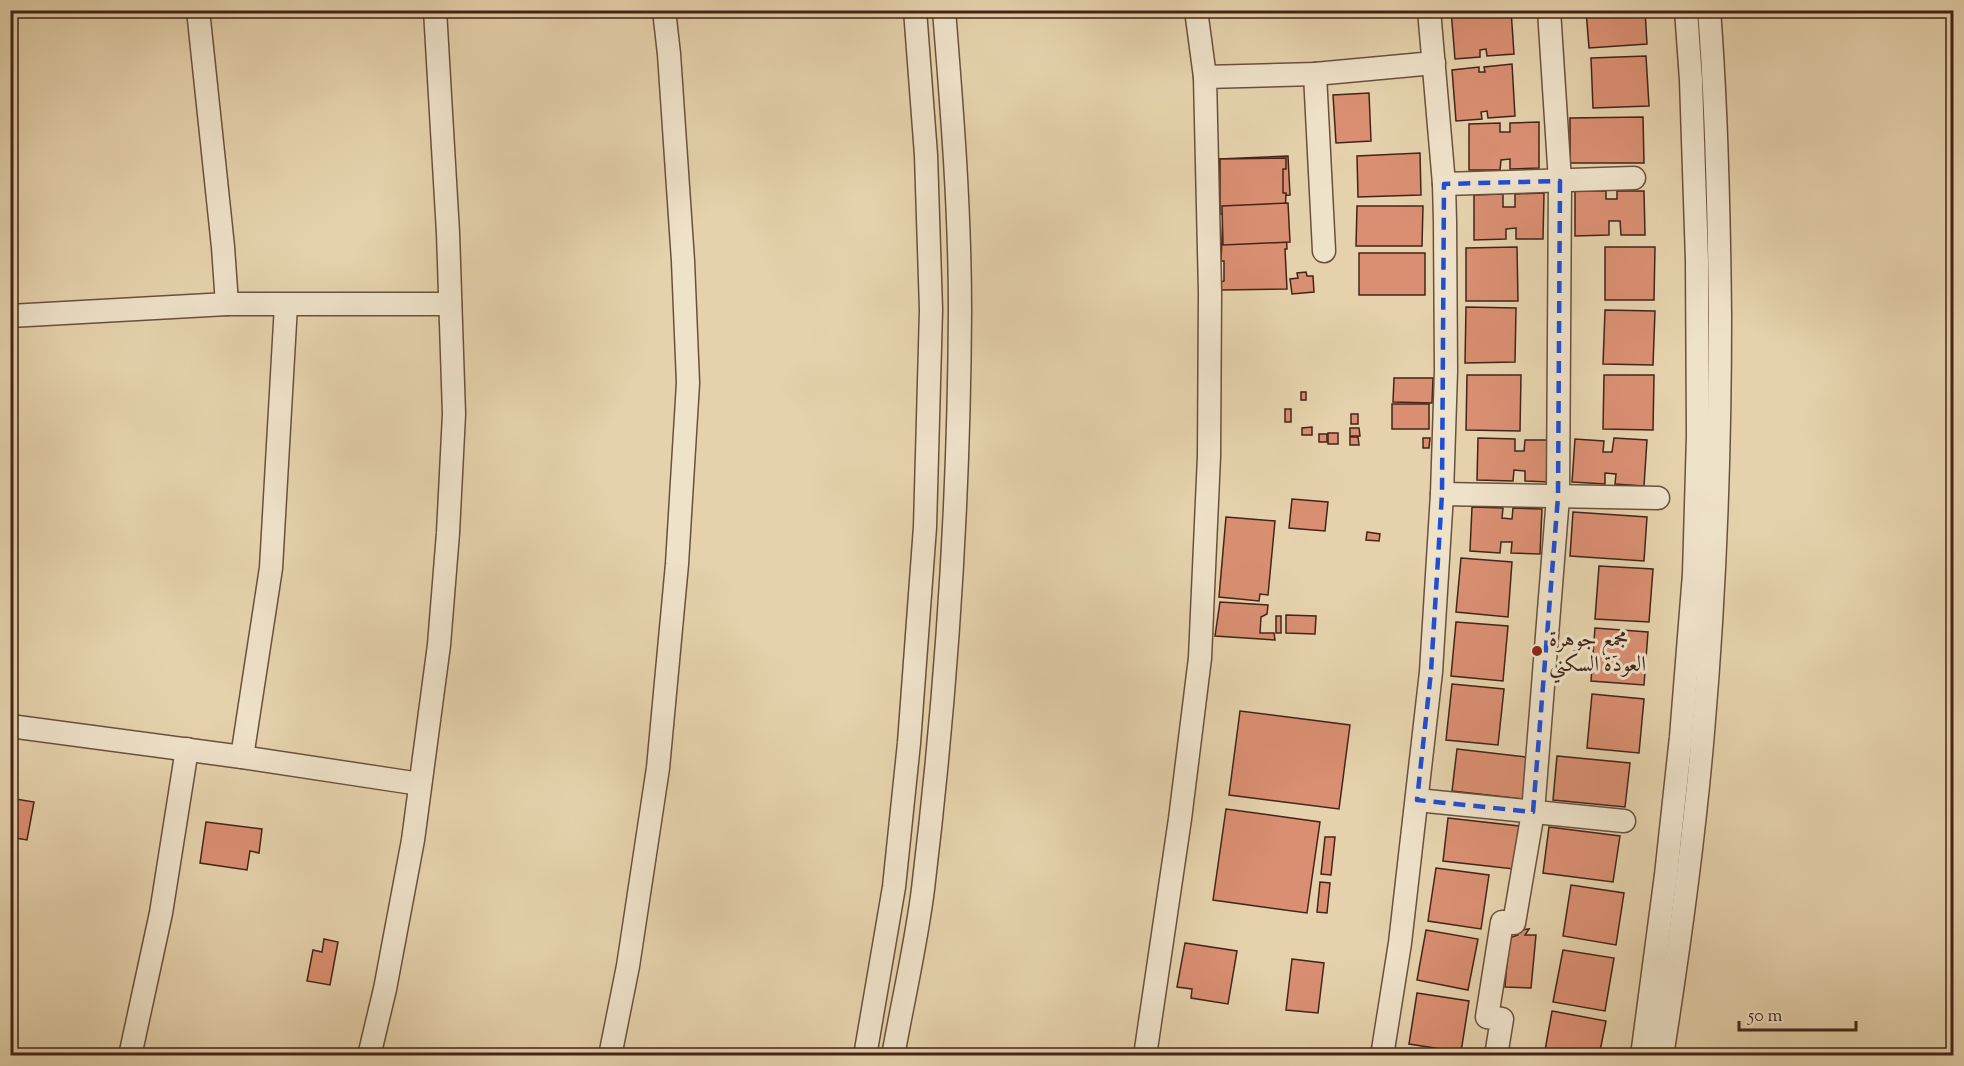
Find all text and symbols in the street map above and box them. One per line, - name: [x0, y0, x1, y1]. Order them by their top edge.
- place label: مجمع جوهرة العودة السكني: [1549, 625, 1646, 684]
- marker: مجمع جوهرة العودة السكني: [1530, 644, 1544, 658]
- scale bar: [1739, 994, 1856, 1032]
- text: 50 m: [1747, 1004, 1783, 1030]

